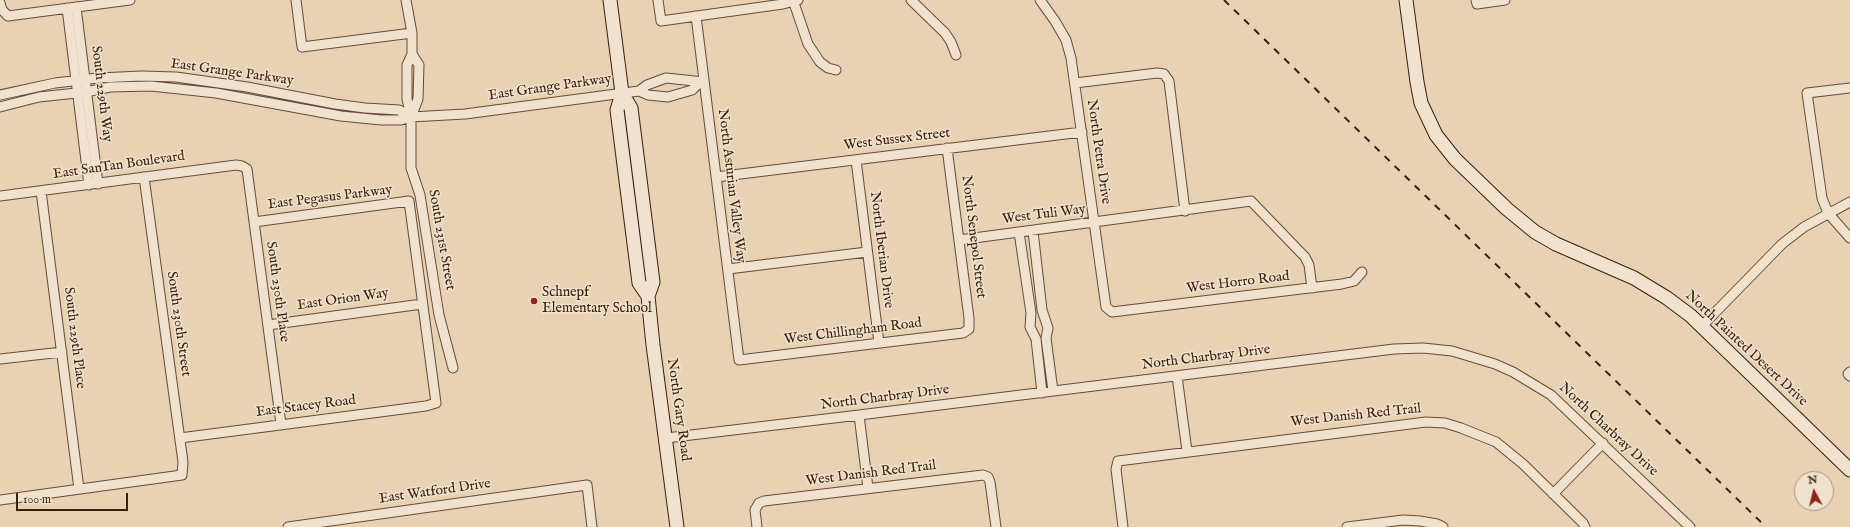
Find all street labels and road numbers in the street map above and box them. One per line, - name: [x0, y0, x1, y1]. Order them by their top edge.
- street label: South 229th Way: [87, 45, 115, 143]
- street label: East Grange Parkway: [169, 56, 295, 90]
- street label: East Grange Parkway: [487, 71, 613, 105]
- street label: North Petra Drive: [1082, 99, 1114, 205]
- street label: North Asturian Valley Way: [713, 108, 749, 264]
- street label: West Sussex Street: [843, 125, 951, 155]
- street label: East SanTan Boulevard: [52, 148, 186, 184]
- street label: North Senepol Street: [957, 174, 989, 300]
- street label: East Pegasus Parkway: [267, 182, 393, 214]
- street label: South 231st Street: [424, 188, 458, 292]
- street label: North Iberian Drive: [865, 191, 897, 309]
- street label: West Tuli Way: [1001, 202, 1087, 228]
- street label: South 230th Place: [262, 241, 292, 343]
- street label: West Horro Road: [1186, 268, 1290, 298]
- street label: South 230th Street: [162, 270, 194, 378]
- street label: East Orion Way: [296, 285, 390, 315]
- street label: South 229th Place: [59, 286, 89, 390]
- street label: North Painted Desert Drive: [1681, 288, 1811, 410]
- street label: West Chillingham Road: [783, 315, 923, 349]
- street label: North Charbray Drive: [1141, 342, 1271, 374]
- street label: North Gary Road: [662, 358, 694, 462]
- street label: North Charbray Drive: [1555, 380, 1661, 480]
- street label: North Charbray Drive: [820, 382, 950, 414]
- street label: East Stacey Road: [255, 393, 357, 421]
- street label: West Danish Red Trail: [1290, 401, 1422, 431]
- street label: West Danish Red Trail: [805, 458, 937, 490]
- street label: East Watford Drive: [378, 476, 492, 508]

